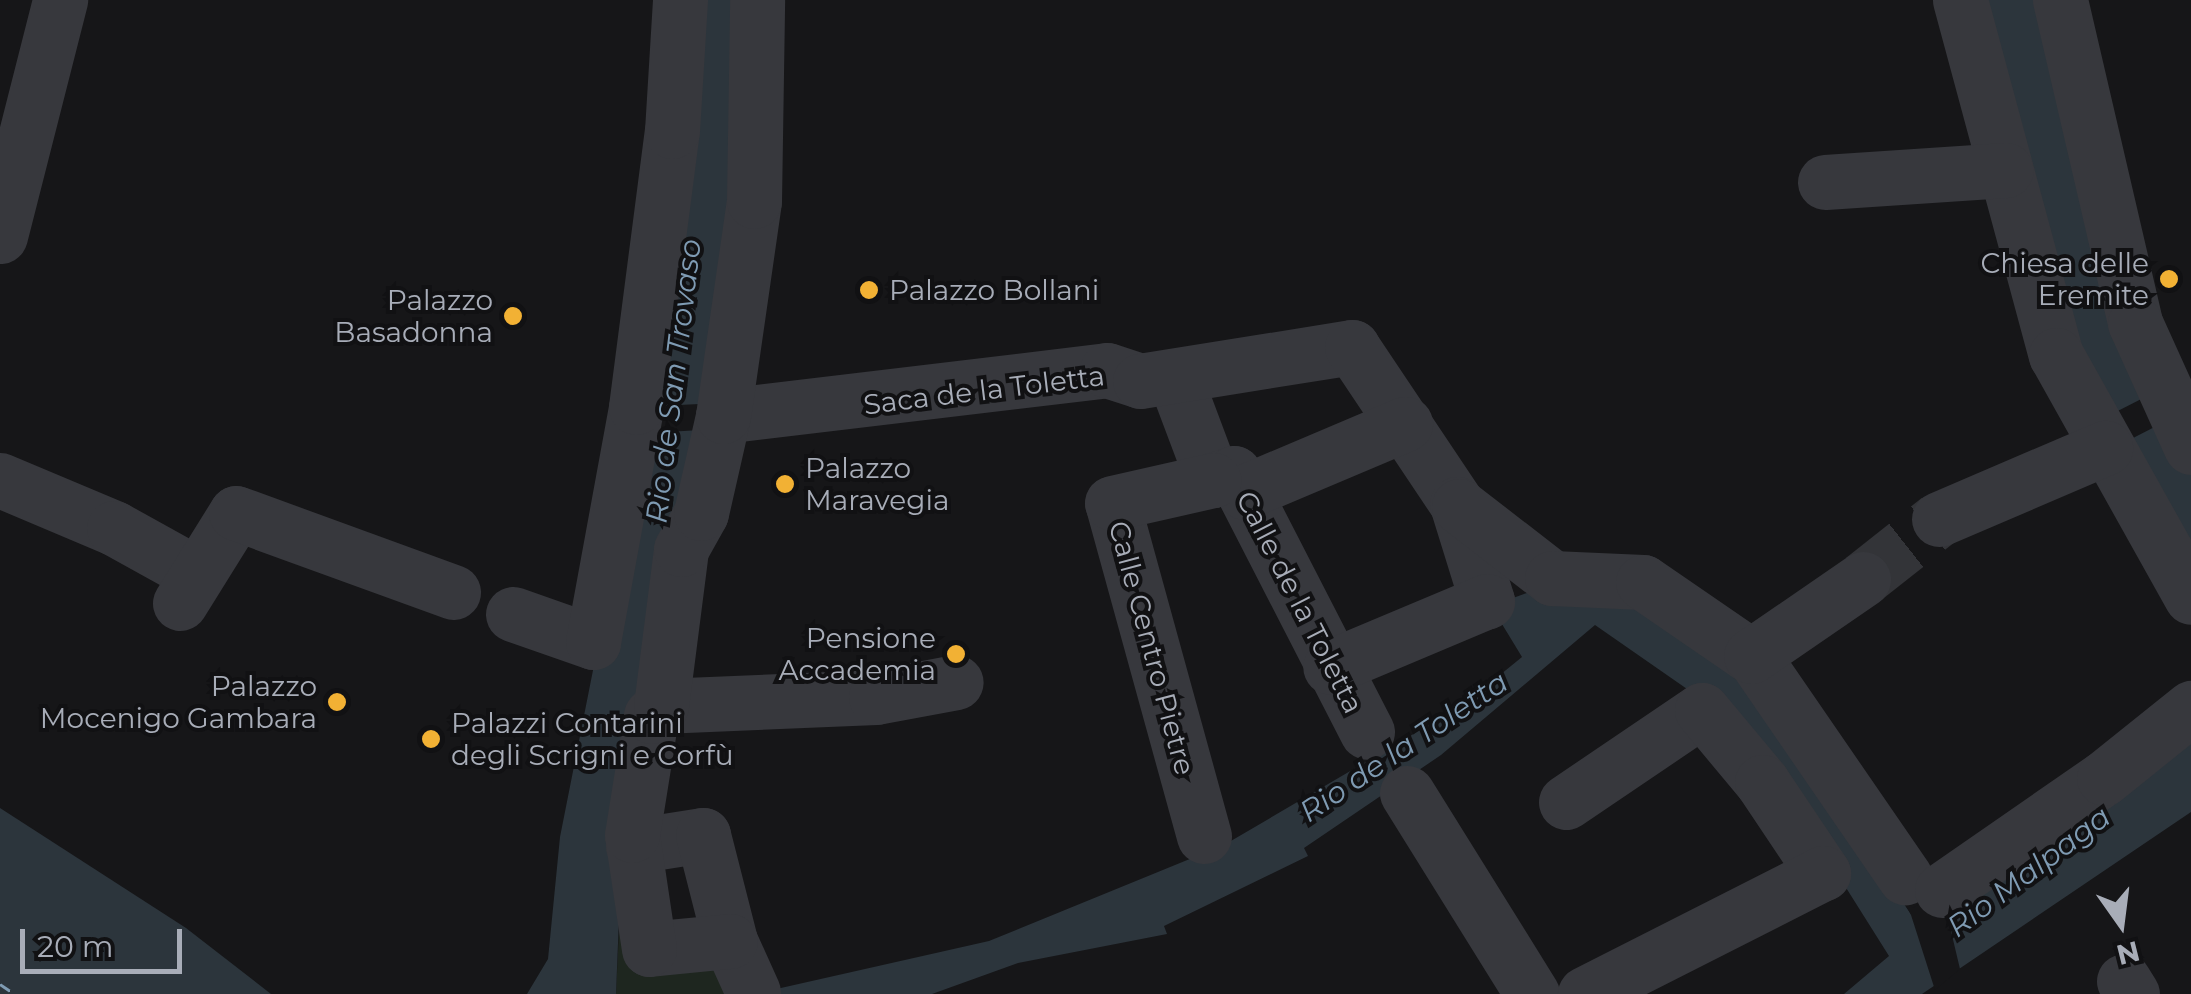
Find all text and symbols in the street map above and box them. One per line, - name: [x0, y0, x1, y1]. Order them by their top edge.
- water label: Rio de San Trovaso: [639, 237, 709, 525]
- place label: Chiesa delle Eremite: [1980, 246, 2149, 312]
- marker: Chiesa delle Eremite: [2158, 268, 2180, 290]
- place label: Palazzo Bollani: [889, 273, 1099, 307]
- marker: Palazzo Bollani: [858, 279, 880, 301]
- place label: Palazzo Basadonna: [334, 283, 493, 349]
- marker: Palazzo Basadonna: [502, 305, 524, 327]
- street label: Saca de la Toletta: [861, 359, 1107, 421]
- place label: Palazzo Maravegia: [805, 451, 949, 517]
- marker: Palazzo Maravegia: [774, 473, 796, 495]
- street label: Calle de la Toletta: [1229, 485, 1371, 719]
- street label: Calle Centro Pietre: [1102, 517, 1202, 779]
- place label: Pensione Accademia: [779, 621, 936, 687]
- marker: Pensione Accademia: [945, 643, 967, 665]
- water label: Rio de la Toletta: [1293, 664, 1515, 830]
- place label: Palazzo Mocenigo Gambara: [40, 669, 317, 735]
- marker: Palazzo Mocenigo Gambara: [326, 691, 348, 713]
- place label: Palazzi Contarini degli Scrigni e Corfù: [451, 706, 734, 772]
- marker: Palazzi Contarini degli Scrigni e Corfù: [420, 728, 442, 750]
- water label: Rio Malpaga: [1940, 799, 2118, 945]
- north arrow: [2071, 874, 2171, 974]
- scale bar: [25, 909, 188, 971]
- text: 20 m: [37, 928, 114, 965]
- text: N: [2113, 934, 2143, 972]

